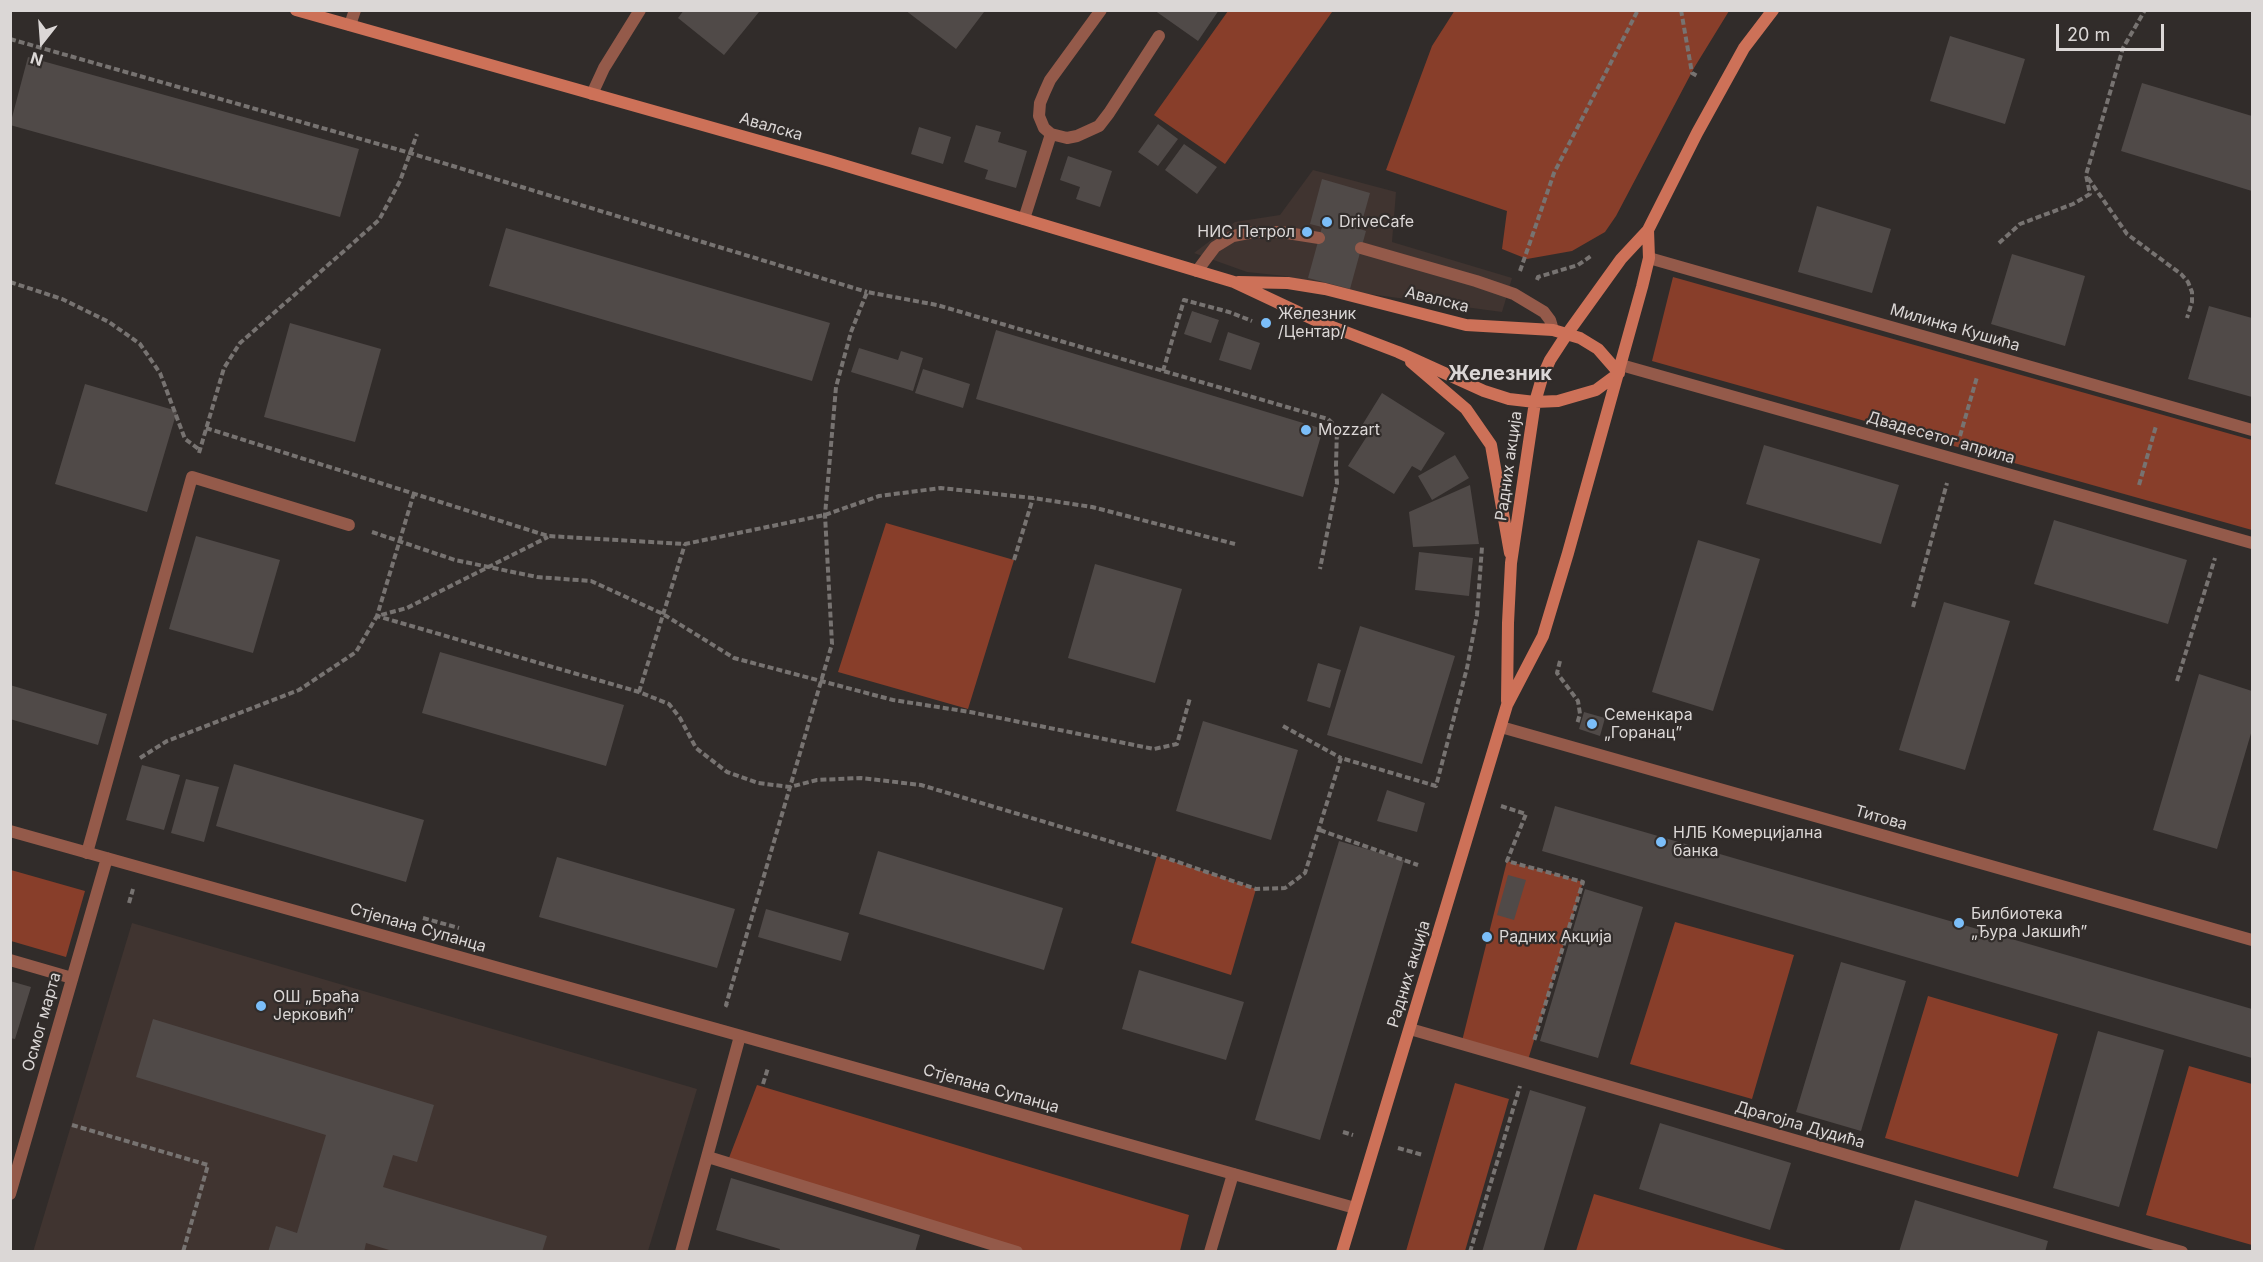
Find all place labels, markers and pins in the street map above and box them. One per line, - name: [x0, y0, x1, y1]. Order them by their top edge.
- place label: DriveCafe: [1339, 212, 1414, 232]
- marker: DriveCafe: [1320, 215, 1334, 229]
- place label: НИС Петрол: [1197, 222, 1295, 242]
- marker: НИС Петрол: [1300, 225, 1314, 239]
- place label: Железник /Центар/: [1278, 304, 1356, 342]
- marker: Железник /Центар/: [1259, 316, 1273, 330]
- place label: Mozzart: [1318, 420, 1380, 440]
- marker: Mozzart: [1299, 423, 1313, 437]
- place label: Семенкара „Горанац”: [1604, 705, 1693, 743]
- marker: Семенкара „Горанац”: [1585, 717, 1599, 731]
- place label: НЛБ Комерцијална банка: [1673, 823, 1822, 861]
- marker: НЛБ Комерцијална банка: [1654, 835, 1668, 849]
- place label: Билбиотека „Ђура Јакшић”: [1971, 904, 2087, 942]
- marker: Билбиотека „Ђура Јакшић”: [1952, 916, 1966, 930]
- place label: Радних Акција: [1499, 927, 1612, 947]
- marker: Радних Акција: [1480, 930, 1494, 944]
- place label: ОШ „Браћа Јерковић”: [273, 987, 360, 1025]
- marker: ОШ „Браћа Јерковић”: [254, 999, 268, 1013]

